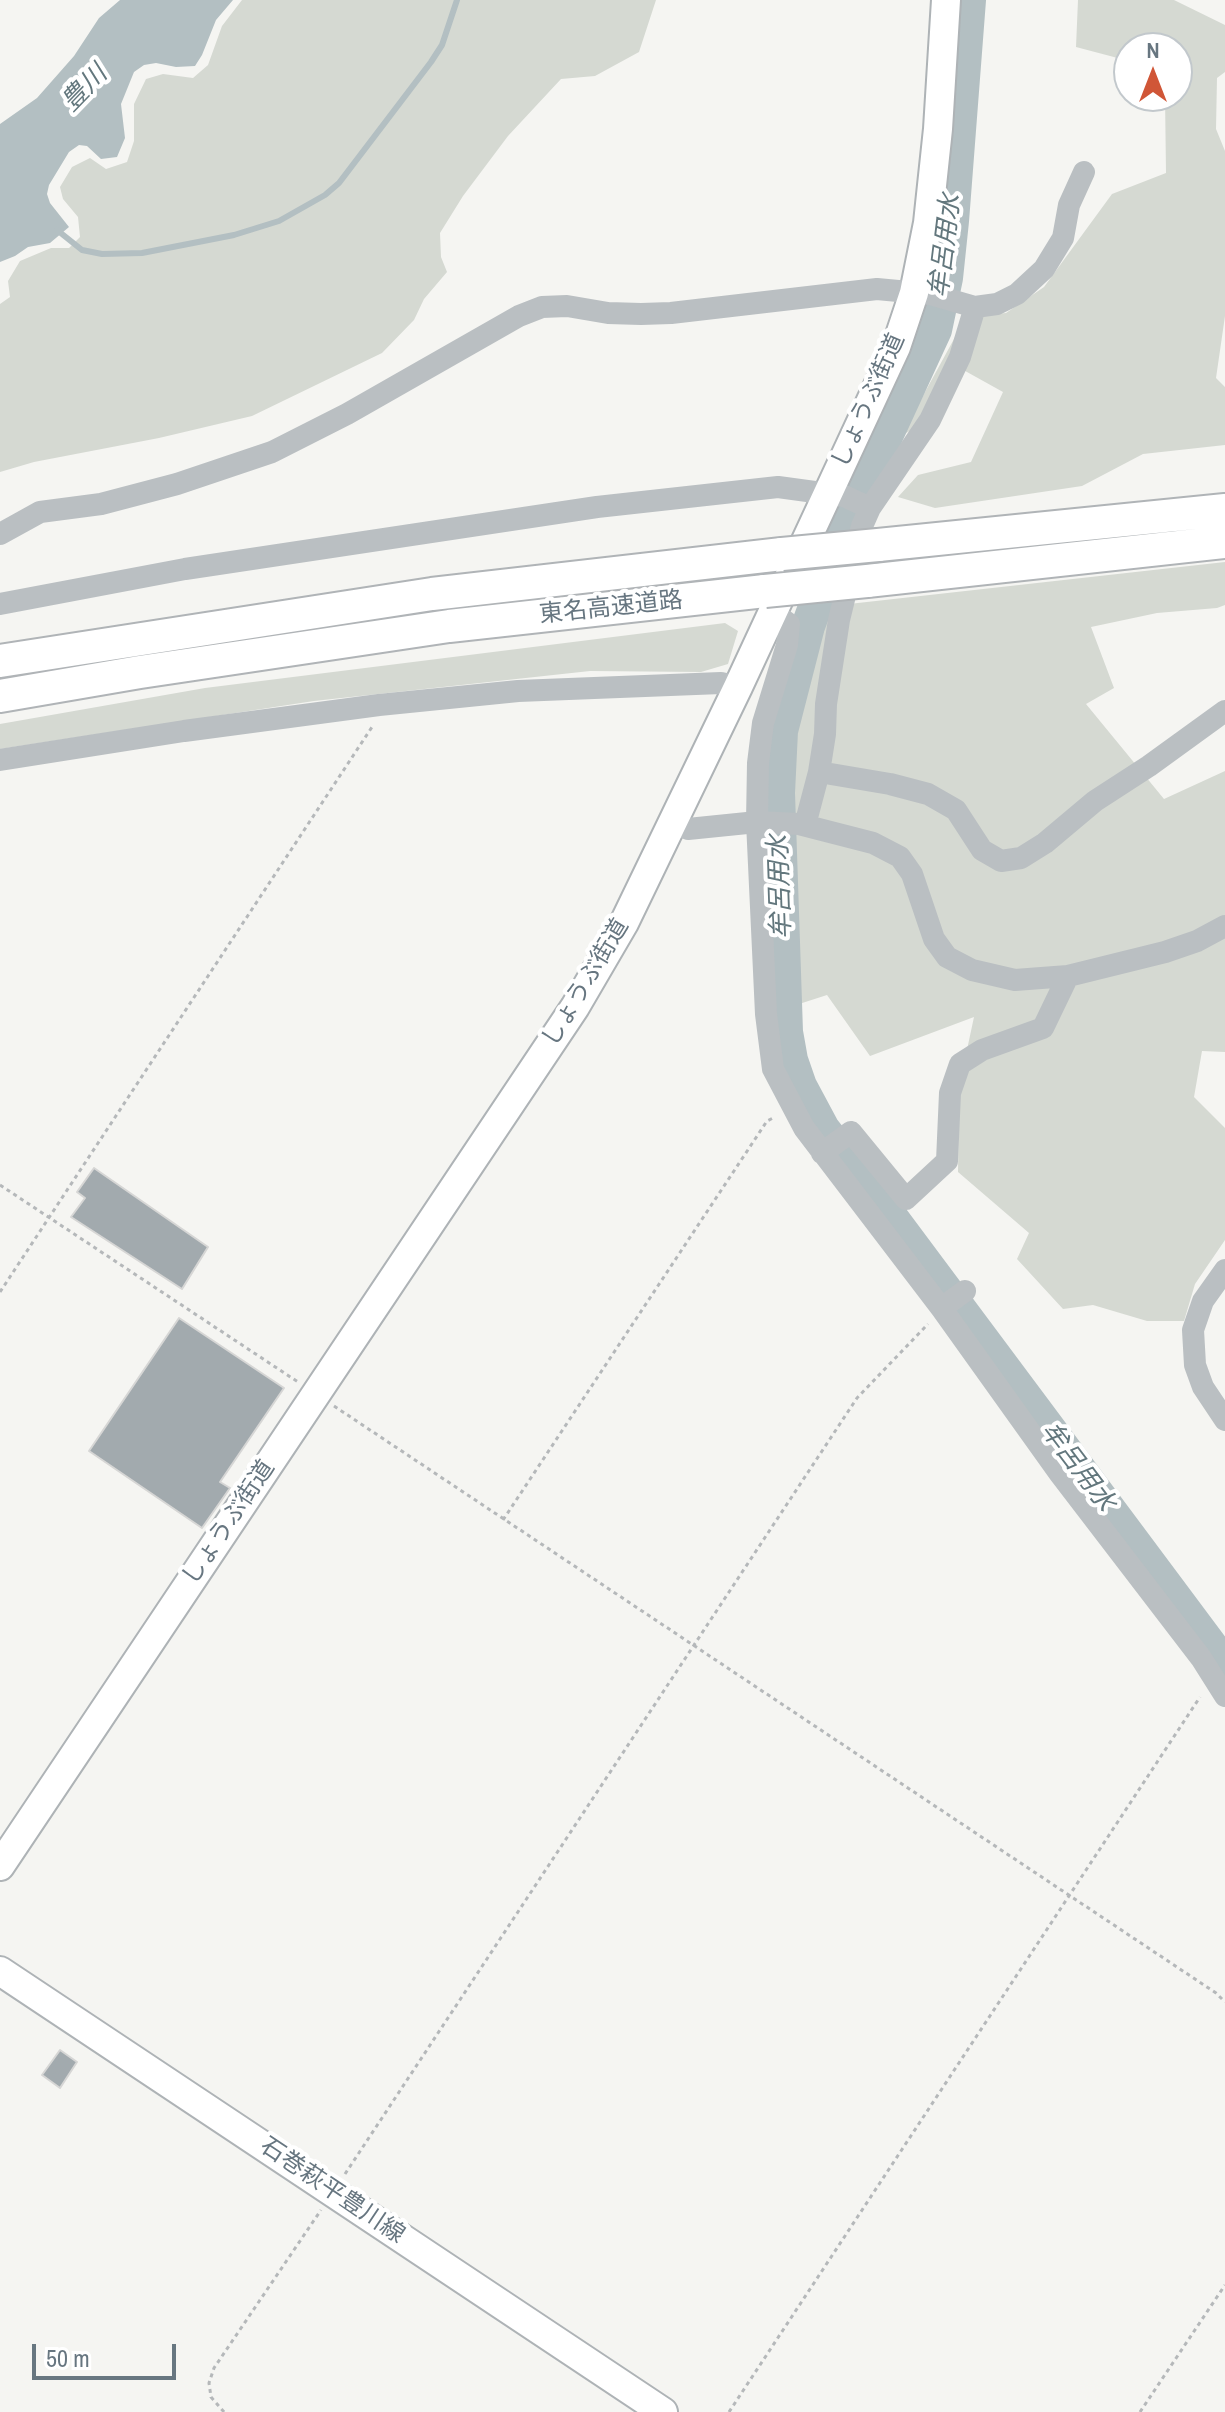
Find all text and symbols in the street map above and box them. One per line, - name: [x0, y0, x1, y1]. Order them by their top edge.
- north arrow: [1113, 32, 1193, 112]
- text: N: [1146, 35, 1160, 65]
- water label: 豊川: [56, 59, 114, 119]
- water label: 牟呂用水: [924, 192, 968, 300]
- street label: しょうぶ街道: [827, 329, 911, 473]
- street label: 東名高速道路: [538, 586, 684, 630]
- water label: 牟呂用水: [764, 834, 798, 940]
- street label: しょうぶ街道: [537, 914, 635, 1052]
- water label: 牟呂用水: [1033, 1416, 1121, 1518]
- street label: しょうぶ街道: [177, 1455, 281, 1591]
- street label: 石巻萩平豊川線: [254, 2132, 410, 2250]
- scale bar: [36, 2328, 180, 2378]
- text: 50 m: [46, 2342, 90, 2374]

